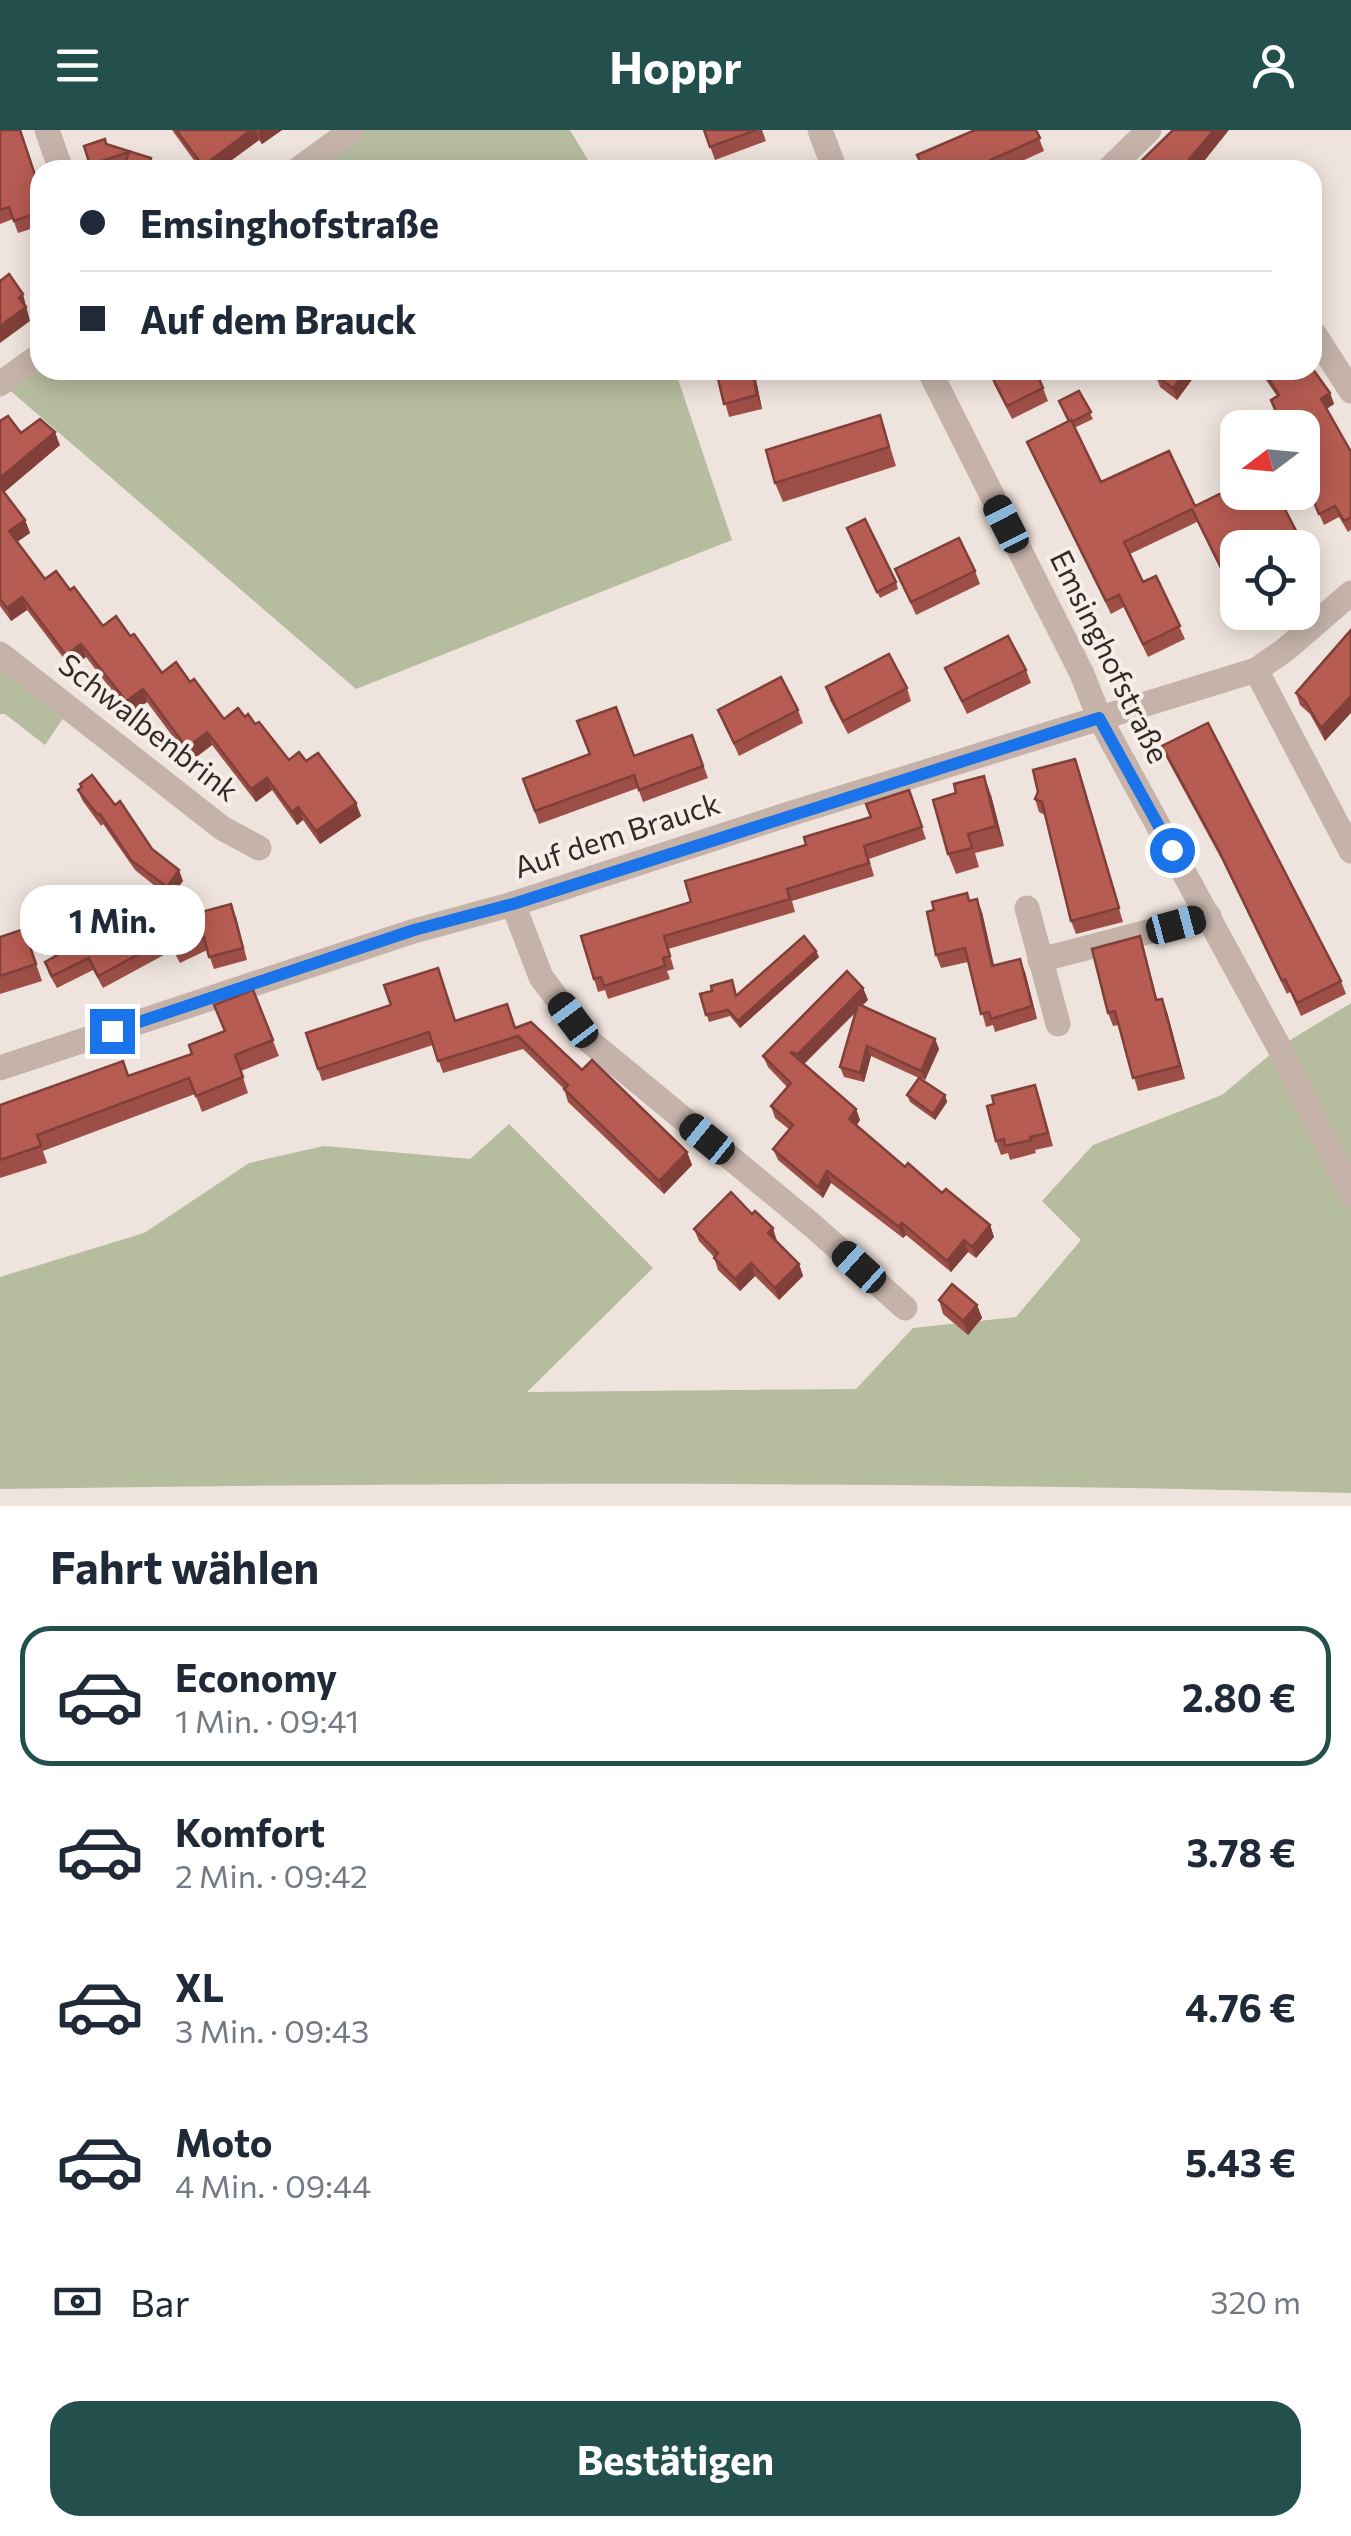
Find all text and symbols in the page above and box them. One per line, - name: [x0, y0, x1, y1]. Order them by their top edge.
- icon: menu: [50, 38, 105, 93]
- text: Hoppr: [609, 38, 742, 93]
- icon: person: [1246, 38, 1301, 93]
- text: Emsinghofstraße: [140, 199, 439, 246]
- text: Auf dem Brauck: [140, 295, 416, 342]
- north arrow: [1220, 410, 1320, 510]
- map controls: [1220, 410, 1320, 630]
- car: [979, 490, 1033, 558]
- button: locate: [1220, 530, 1320, 630]
- street label: Emsinghofstraße: [1044, 543, 1179, 768]
- street label: Schwalbenbrink: [52, 644, 247, 808]
- street label: Auf dem Brauck: [509, 783, 724, 884]
- route start: [1150, 828, 1195, 873]
- callout: 1 Min.: [19, 886, 204, 956]
- text: 1 Min.: [69, 900, 156, 940]
- car: [1143, 903, 1209, 947]
- car: [543, 987, 603, 1053]
- route end: [90, 1009, 135, 1054]
- car: [674, 1108, 740, 1170]
- car: [827, 1236, 891, 1298]
- text: Fahrt wählen: [50, 1538, 319, 1593]
- icon: car: [55, 1651, 145, 1741]
- text: Economy: [175, 1653, 337, 1700]
- text: 2.80 €: [1182, 1673, 1296, 1720]
- text: 1 Min. · 09:41: [175, 1700, 359, 1740]
- icon: car: [55, 1806, 145, 1896]
- text: Komfort: [175, 1808, 325, 1855]
- text: 3.78 €: [1187, 1828, 1296, 1875]
- text: 2 Min. · 09:42: [175, 1855, 368, 1895]
- icon: car: [55, 1961, 145, 2051]
- text: XL: [175, 1963, 224, 2010]
- text: 4.76 €: [1185, 1983, 1296, 2030]
- text: 3 Min. · 09:43: [175, 2010, 369, 2050]
- icon: car: [55, 2116, 145, 2206]
- text: Moto: [175, 2118, 273, 2165]
- text: 5.43 €: [1185, 2138, 1296, 2185]
- text: 4 Min. · 09:44: [175, 2165, 371, 2205]
- icon: cash: [50, 2274, 105, 2329]
- text: Bar: [130, 2278, 190, 2325]
- text: 320 m: [1210, 2281, 1301, 2321]
- button: Bestätigen: [50, 2401, 1301, 2516]

